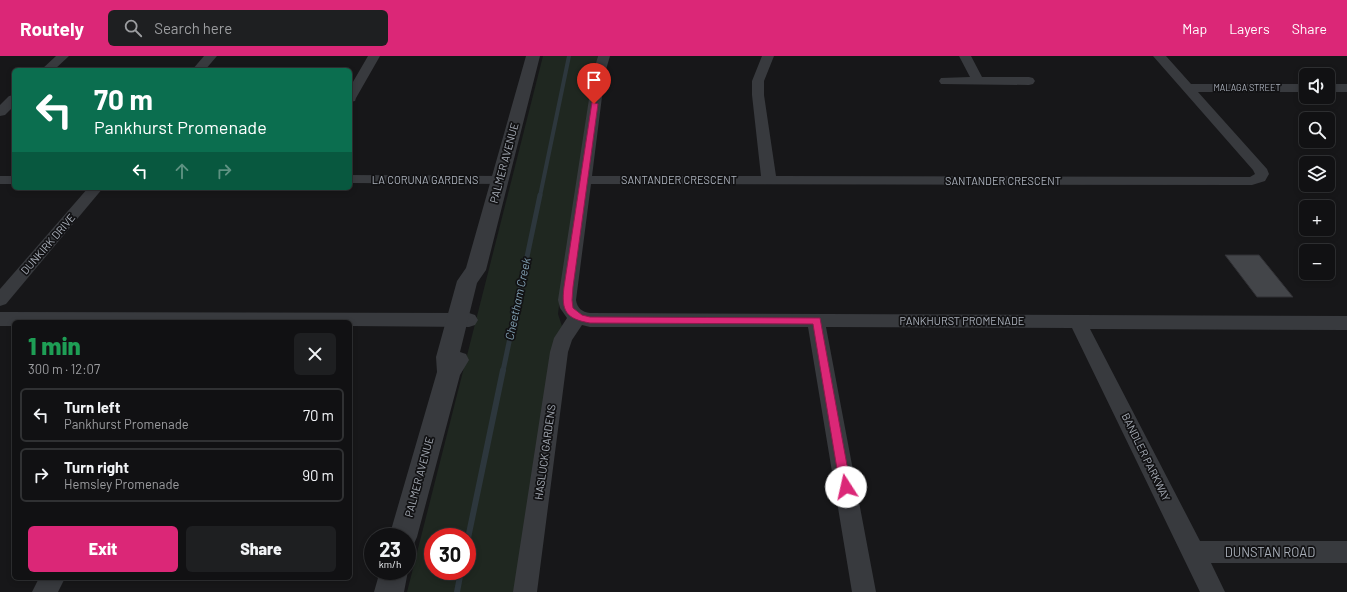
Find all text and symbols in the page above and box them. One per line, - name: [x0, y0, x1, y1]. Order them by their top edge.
- search box: [108, 10, 388, 46]
- text: Routely: [20, 17, 84, 40]
- icon: search: [122, 17, 144, 39]
- text: Search here: [154, 19, 232, 37]
- text: Map: [1182, 20, 1207, 37]
- text: Layers: [1229, 20, 1270, 37]
- text: Share: [1292, 20, 1327, 37]
- pin: [577, 63, 611, 104]
- map controls: [1299, 68, 1335, 280]
- button: sound: [1299, 68, 1335, 104]
- icon: arrive: [583, 69, 605, 91]
- text: 70 m: [94, 82, 153, 116]
- street label: MALAGA STREET: [1213, 82, 1281, 93]
- icon: left: [28, 84, 80, 136]
- button: search: [1299, 112, 1335, 148]
- text: Pankhurst Promenade: [94, 116, 267, 138]
- street label: PALMER AVENUE: [486, 121, 521, 205]
- button: layers: [1299, 156, 1335, 192]
- icon: left: [129, 160, 151, 182]
- icon: ahead: [171, 160, 193, 182]
- icon: right: [213, 160, 235, 182]
- street label: LA CORUNA GARDENS: [372, 173, 478, 186]
- street label: SANTANDER CRESCENT: [621, 173, 737, 186]
- street label: SANTANDER CRESCENT: [945, 174, 1061, 187]
- button: +: [1299, 200, 1335, 236]
- street label: DUNKIRK DRIVE: [18, 210, 78, 277]
- button: −: [1299, 244, 1335, 280]
- water label: Cheetham Creek: [501, 256, 533, 341]
- street label: PANKHURST PROMENADE: [900, 314, 1025, 327]
- text: 1 min: [28, 331, 81, 360]
- button: close: [294, 333, 336, 375]
- text: 300 m · 12:07: [28, 361, 100, 377]
- text: Turn left: [64, 398, 120, 416]
- street label: HASLUCK GARDENS: [531, 403, 558, 500]
- icon: left: [30, 404, 52, 426]
- text: 70 m: [303, 406, 334, 424]
- street label: BANDLER PARKWAY: [1119, 411, 1173, 503]
- text: Pankhurst Promenade: [64, 416, 189, 432]
- street label: PALMER AVENUE: [401, 435, 436, 519]
- text: Turn right: [64, 458, 129, 476]
- icon: right: [30, 464, 52, 486]
- text: 90 m: [302, 466, 334, 484]
- position arrow: [825, 466, 867, 508]
- text: Hemsley Promenade: [64, 476, 180, 492]
- button: Exit: [28, 526, 178, 572]
- button: Share: [186, 526, 336, 572]
- speed limit sign: 30: [424, 528, 476, 580]
- text: 23: [379, 537, 401, 561]
- street label: DUNSTAN ROAD: [1225, 544, 1315, 560]
- text: km/h: [379, 558, 401, 570]

